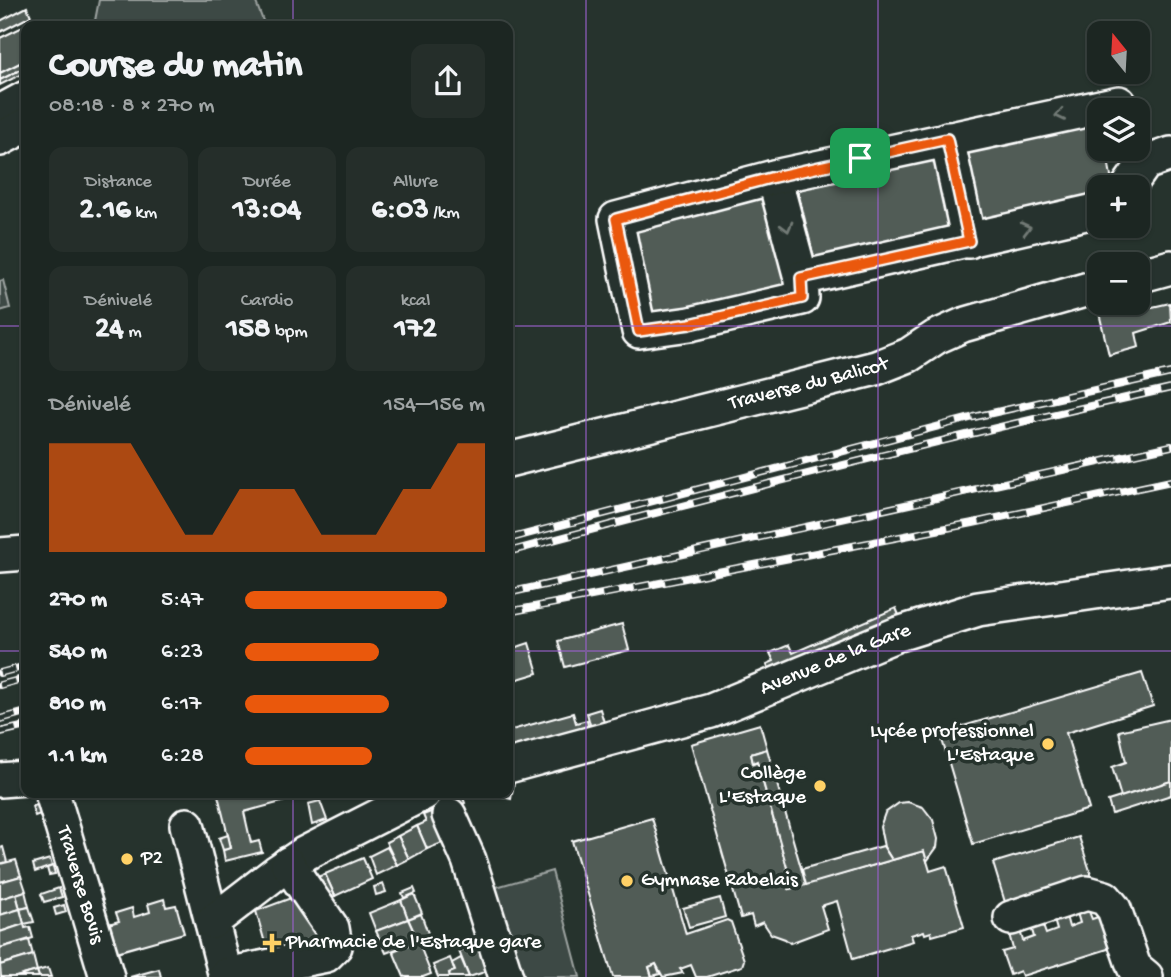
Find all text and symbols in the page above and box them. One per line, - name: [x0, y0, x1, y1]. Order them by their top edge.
- north arrow: [1087, 21, 1150, 84]
- map controls: [1087, 21, 1150, 315]
- button: share: [411, 44, 485, 118]
- text: Course du matin: [49, 45, 302, 89]
- text: 08:18 · 8 × 270 m: [49, 93, 215, 120]
- button: layers: [1087, 98, 1150, 161]
- one-way arrow: [1054, 107, 1066, 122]
- pin: [830, 128, 890, 188]
- icon: arrive: [841, 139, 879, 177]
- text: Distance: [85, 171, 152, 194]
- text: Durée: [243, 171, 291, 194]
- text: Allure: [393, 171, 438, 194]
- button: +: [1087, 175, 1150, 238]
- text: 2.16: [79, 194, 131, 229]
- text: 13:04: [233, 194, 301, 229]
- text: 6:03: [372, 194, 429, 229]
- text: km: [131, 202, 157, 225]
- text: /km: [429, 202, 460, 225]
- one-way arrow: [779, 221, 794, 233]
- one-way arrow: [1019, 222, 1031, 236]
- button: −: [1087, 252, 1150, 315]
- text: Dénivelé: [85, 290, 152, 313]
- text: Cardio: [241, 290, 293, 313]
- text: kcal: [401, 290, 431, 313]
- text: 24: [95, 313, 124, 348]
- text: 158: [226, 313, 270, 348]
- text: 172: [394, 313, 437, 348]
- text: m: [124, 321, 142, 344]
- text: bpm: [270, 321, 308, 344]
- street label: Traverse du Balicot: [725, 351, 894, 417]
- text: Dénivelé: [49, 392, 131, 419]
- text: 154–156 m: [384, 392, 485, 419]
- text: 270 m: [49, 587, 107, 614]
- text: 5:47: [161, 587, 203, 614]
- street label: Avenue de la Gare: [756, 618, 915, 702]
- text: 540 m: [49, 639, 107, 666]
- text: 6:23: [161, 639, 203, 666]
- text: 810 m: [49, 691, 106, 718]
- text: 6:17: [161, 691, 201, 718]
- place label: Lycée professionnel L'Estaque: [870, 720, 1035, 769]
- marker: Lycée professionnel L'Estaque: [1040, 736, 1056, 752]
- text: 1.1 km: [49, 743, 107, 770]
- text: 6:28: [161, 743, 204, 770]
- place label: Collège L'Estaque: [719, 762, 807, 811]
- marker: Collège L'Estaque: [812, 778, 828, 794]
- street label: Traverse Bovis: [50, 822, 109, 948]
- place label: P2: [140, 847, 163, 872]
- marker: P2: [119, 851, 135, 867]
- place label: Gymnase Rabelais: [641, 869, 799, 894]
- marker: Gymnase Rabelais: [619, 873, 635, 889]
- place label: Pharmacie de l'Estaque gare: [285, 931, 542, 956]
- marker: Pharmacie de l'Estaque gare: [264, 935, 280, 951]

